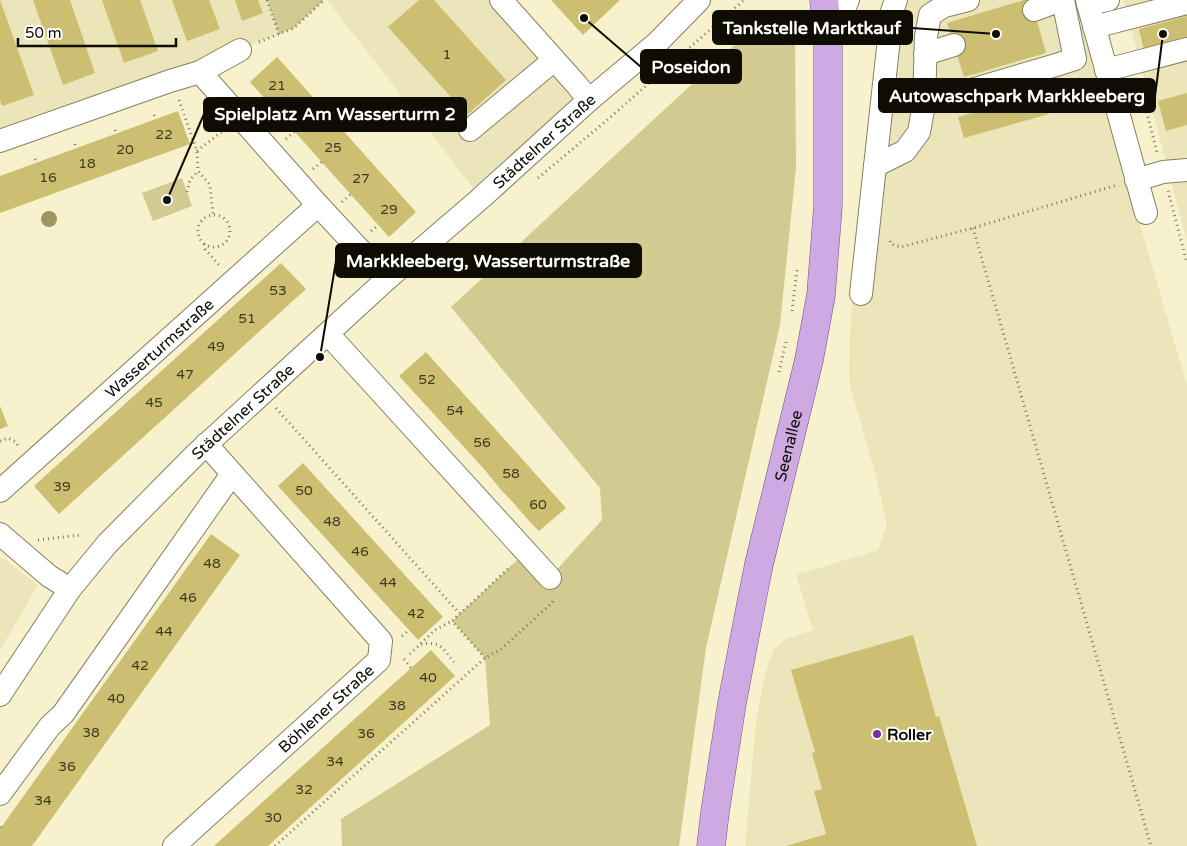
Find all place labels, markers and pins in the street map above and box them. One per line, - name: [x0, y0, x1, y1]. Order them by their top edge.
- callout: Tankstelle Marktkauf: [713, 11, 912, 44]
- callout: Poseidon: [641, 50, 741, 83]
- callout: Autowaschpark Markkleeberg: [879, 79, 1155, 112]
- callout: Spielplatz Am Wasserturm 2: [204, 98, 466, 131]
- callout: Markkleeberg, Wasserturmstraße: [336, 244, 641, 277]
- place label: Roller: [887, 725, 932, 745]
- marker: Roller: [871, 728, 883, 740]

